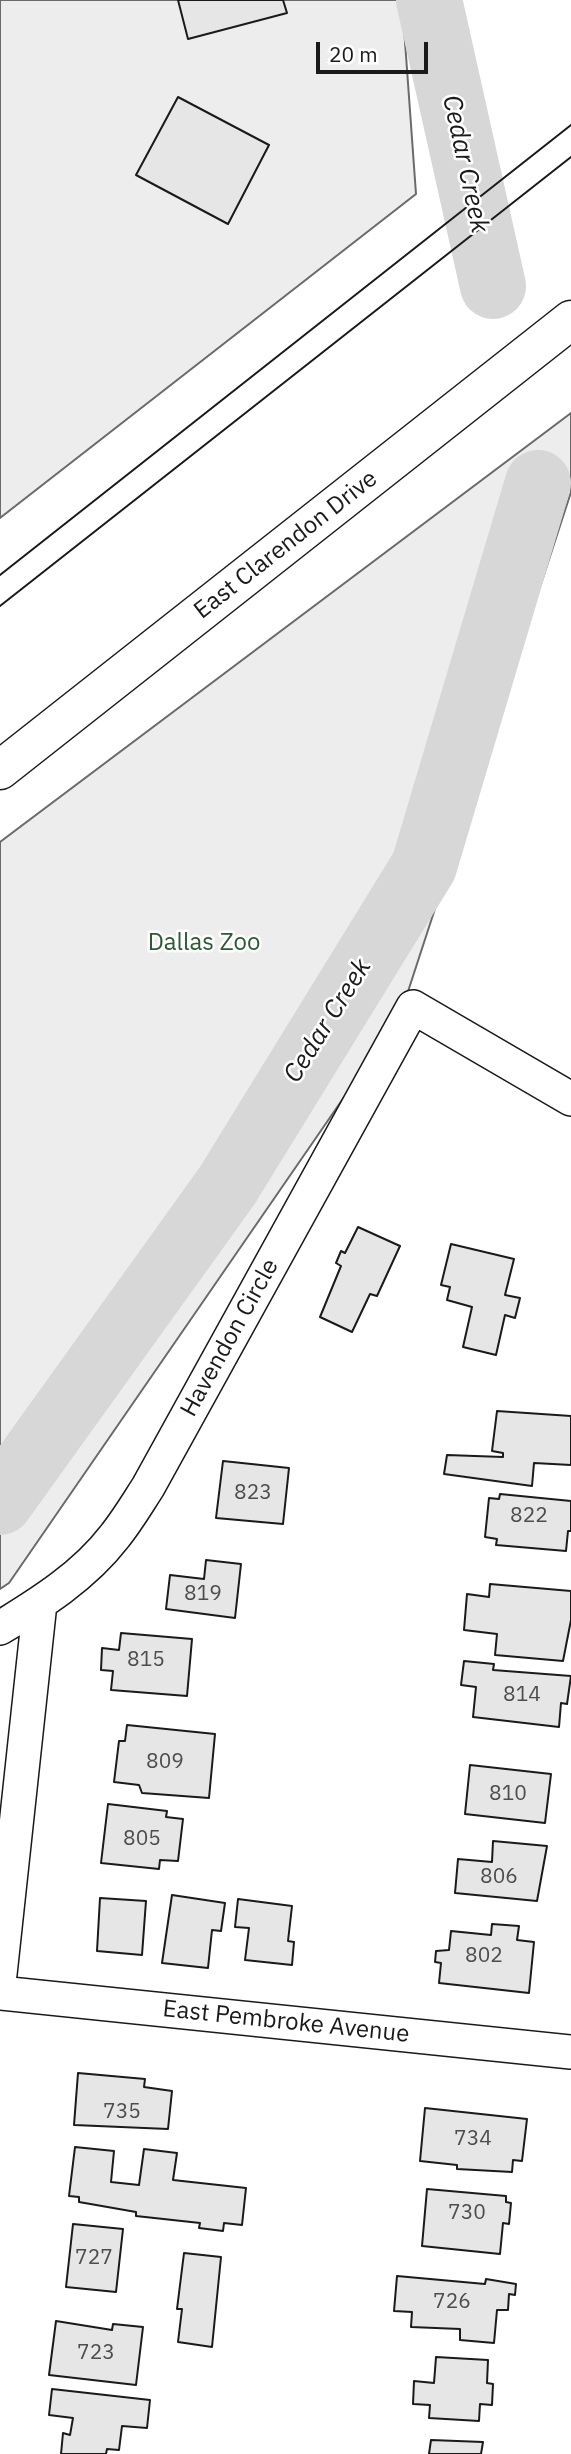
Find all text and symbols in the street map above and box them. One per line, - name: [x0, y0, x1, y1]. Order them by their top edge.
- scale bar: [319, 28, 431, 72]
- text: 20 m: [329, 40, 378, 68]
- water label: Cedar Creek: [435, 92, 495, 236]
- street label: East Clarendon Drive: [189, 465, 383, 625]
- park label: Dallas Zoo: [148, 929, 260, 957]
- water label: Cedar Creek: [278, 953, 378, 1089]
- street label: Havendon Circle: [175, 1254, 285, 1422]
- house number: 823: [234, 1480, 272, 1506]
- house number: 822: [510, 1503, 548, 1529]
- house number: 819: [184, 1581, 222, 1607]
- house number: 815: [127, 1647, 165, 1673]
- house number: 814: [503, 1682, 541, 1708]
- house number: 809: [146, 1749, 184, 1775]
- house number: 810: [489, 1781, 527, 1807]
- house number: 805: [123, 1826, 161, 1852]
- house number: 806: [480, 1864, 518, 1890]
- house number: 802: [465, 1943, 503, 1969]
- street label: East Pembroke Avenue: [161, 1995, 411, 2049]
- house number: 735: [103, 2099, 141, 2125]
- house number: 734: [454, 2126, 492, 2152]
- house number: 730: [448, 2200, 486, 2226]
- house number: 727: [75, 2245, 113, 2271]
- house number: 726: [433, 2289, 471, 2315]
- house number: 723: [77, 2340, 115, 2366]

